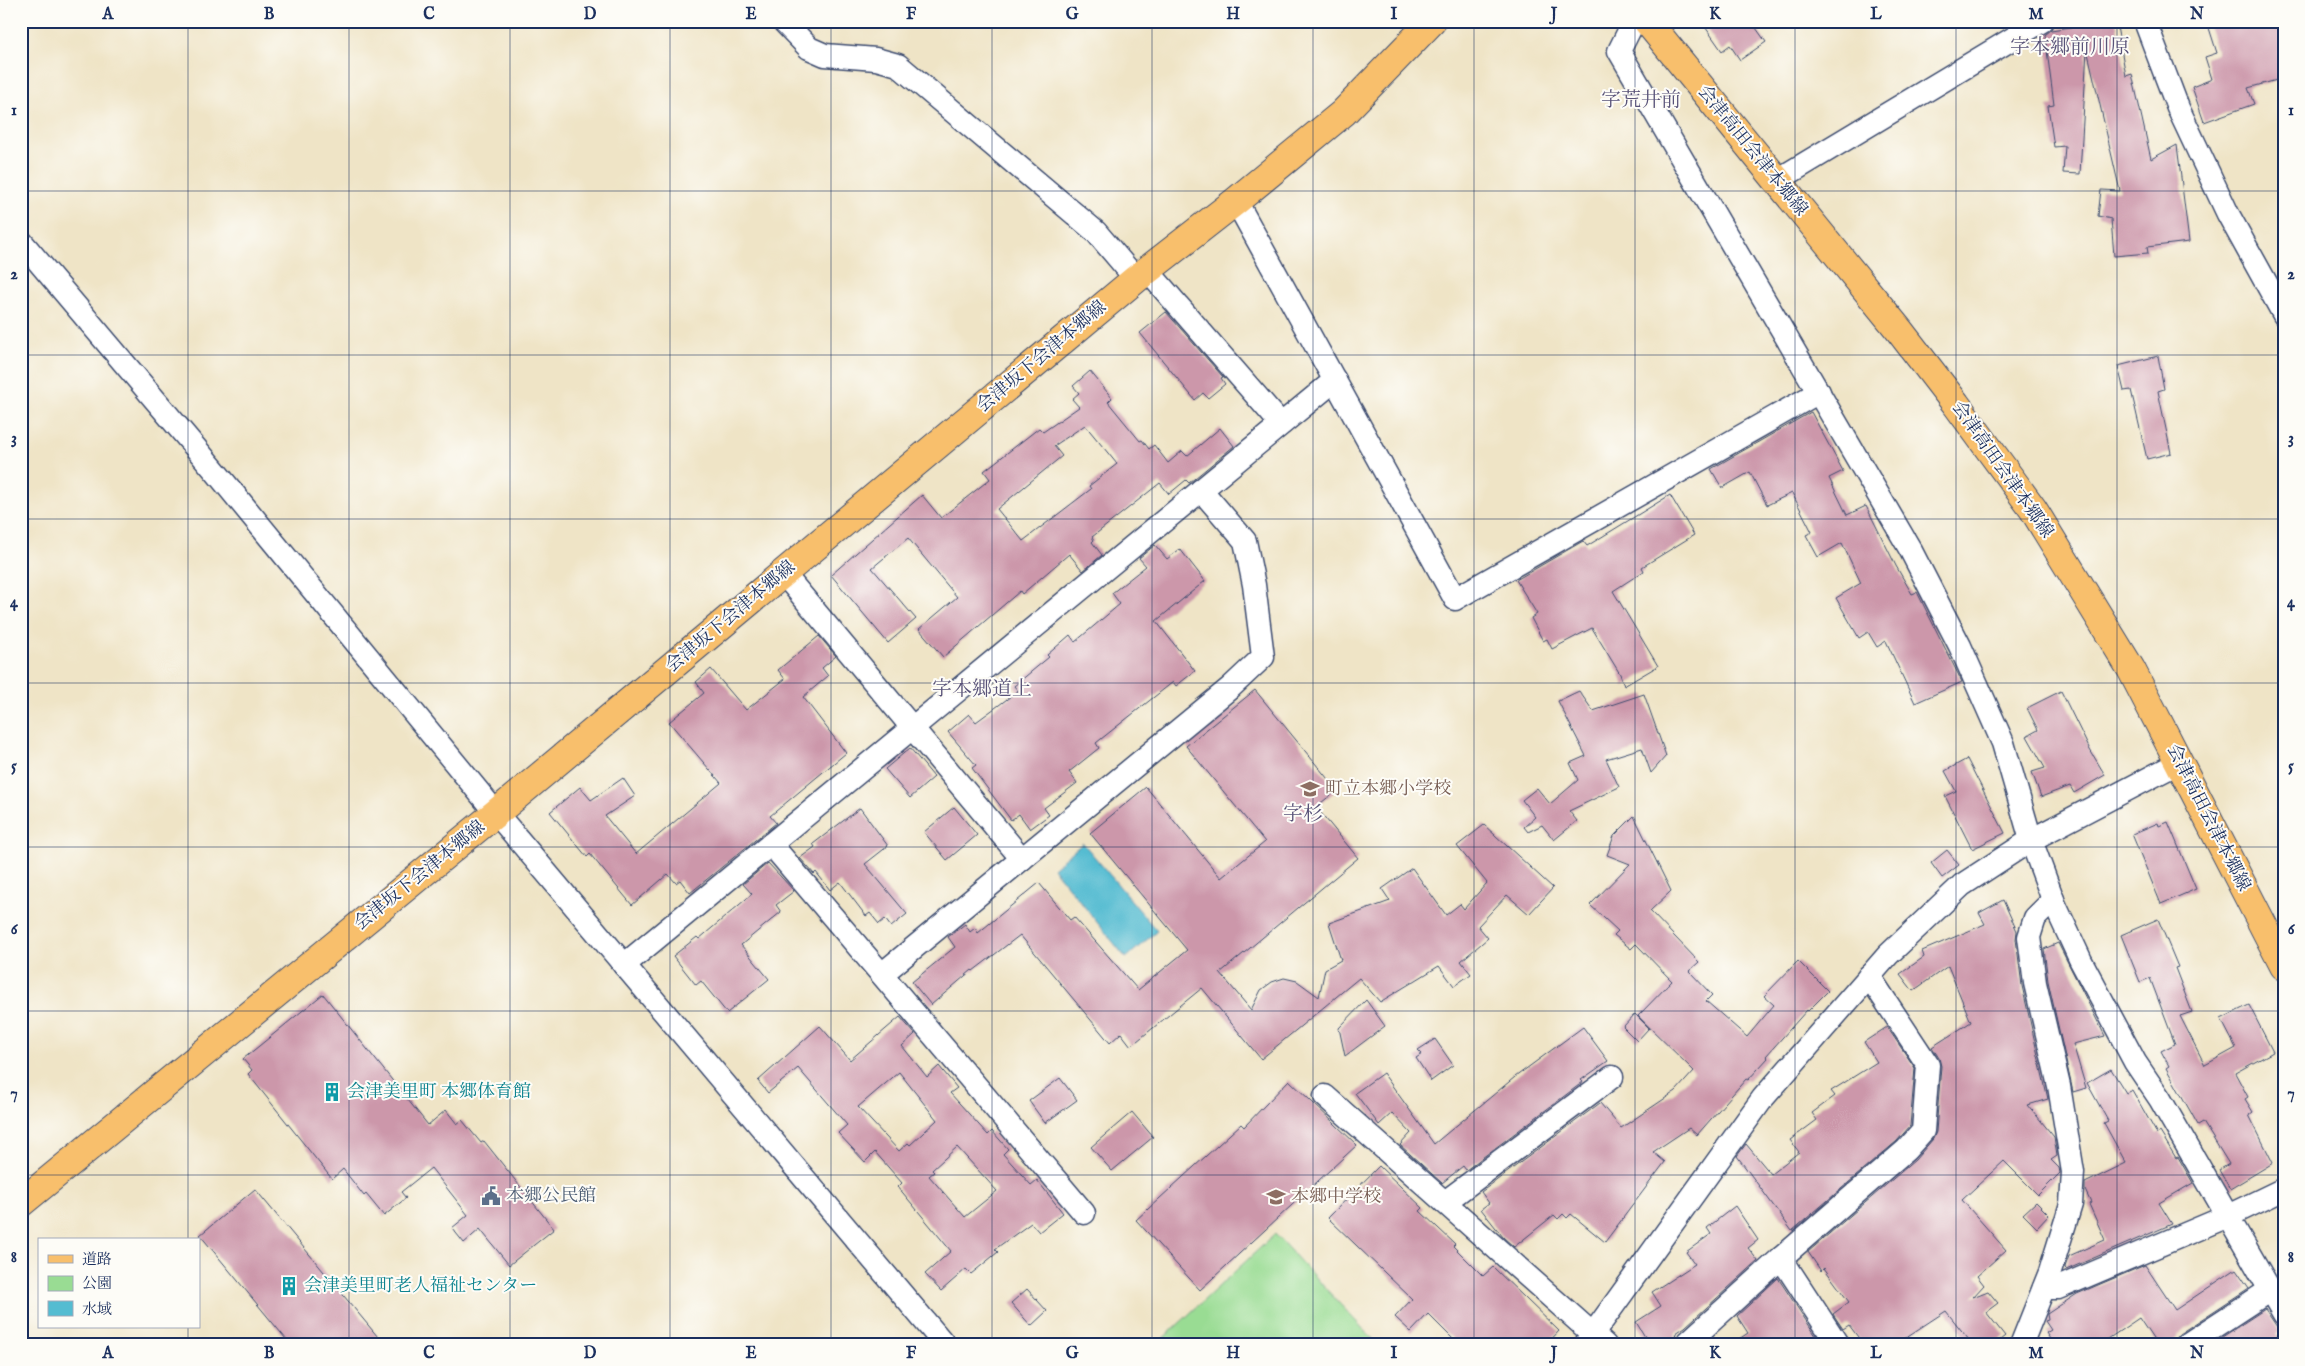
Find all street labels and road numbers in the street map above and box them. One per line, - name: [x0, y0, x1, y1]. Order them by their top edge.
- street label: 会津高田会津本郷線: [1692, 81, 1812, 221]
- street label: 会津坂下会津本郷線: [973, 296, 1111, 418]
- street label: 会津高田会津本郷線: [1946, 397, 2058, 543]
- street label: 会津坂下会津本郷線: [662, 556, 800, 678]
- street label: 会津高田会津本郷線: [2161, 741, 2255, 895]
- street label: 会津坂下会津本郷線: [350, 816, 490, 936]

